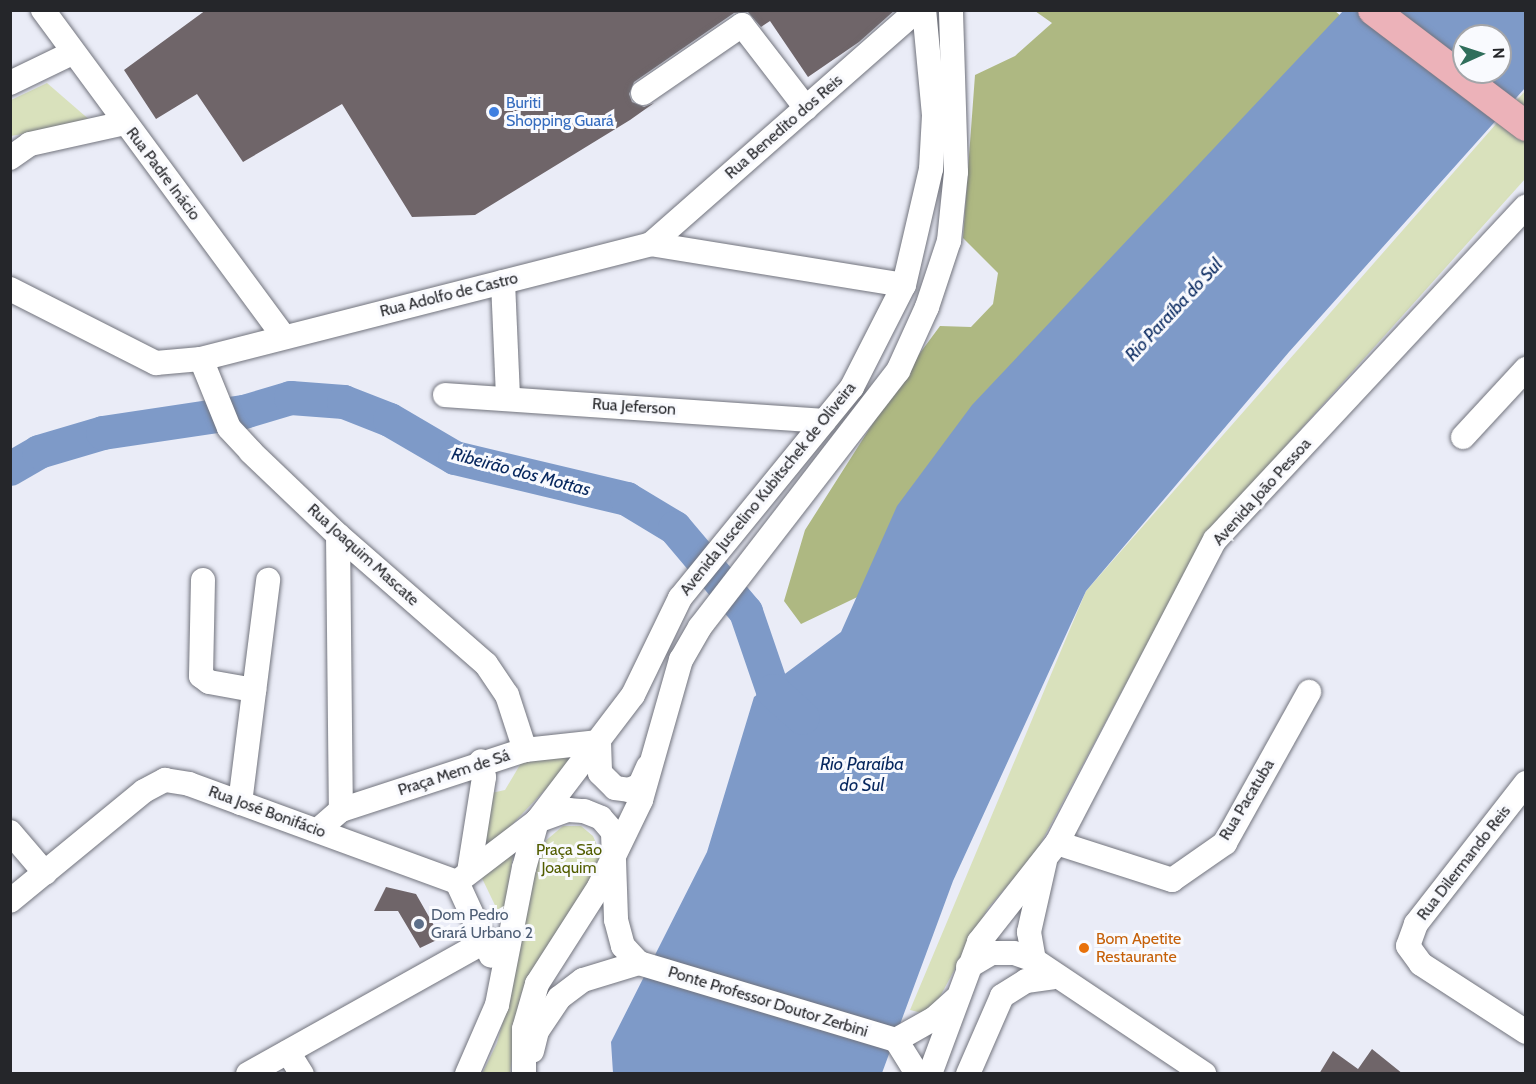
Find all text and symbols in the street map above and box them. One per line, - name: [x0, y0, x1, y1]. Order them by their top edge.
- north arrow: [1452, 24, 1512, 84]
- text: N: [1489, 47, 1508, 59]
- street label: Rua Benedito dos Reis: [721, 71, 847, 183]
- place label: Buriti Shopping Guará: [506, 93, 614, 131]
- marker: Buriti Shopping Guará: [487, 105, 501, 119]
- street label: Rua Padre Inácio: [122, 124, 204, 224]
- water label: Rio Paraíba do Sul: [1121, 254, 1227, 366]
- street label: Rua Adolfo de Castro: [378, 269, 520, 321]
- street label: Avenida Juscelino Kubitschek de Oliveira: [676, 379, 860, 599]
- street label: Rua Jeferson: [591, 394, 677, 420]
- street label: Avenida João Pessoa: [1209, 435, 1315, 549]
- water label: Ribeirão dos Mottas: [449, 443, 593, 501]
- street label: Rua Joaquim Mascate: [303, 500, 423, 610]
- street label: Praça Mem de Sá: [396, 746, 512, 800]
- water label: Rio Paraíba do Sul: [820, 754, 904, 796]
- street label: Rua Pacatuba: [1215, 756, 1279, 844]
- street label: Rua José Bonifácio: [206, 782, 328, 842]
- street label: Rua Dilermando Reis: [1413, 802, 1515, 924]
- park label: Praça São Joaquim: [536, 840, 602, 878]
- place label: Dom Pedro Grará Urbano 2: [431, 905, 533, 943]
- marker: Dom Pedro Grará Urbano 2: [412, 917, 426, 931]
- place label: Bom Apetite Restaurante: [1096, 929, 1181, 967]
- marker: Bom Apetite Restaurante: [1077, 941, 1091, 955]
- street label: Ponte Professor Doutor Zerbini: [666, 962, 870, 1042]

